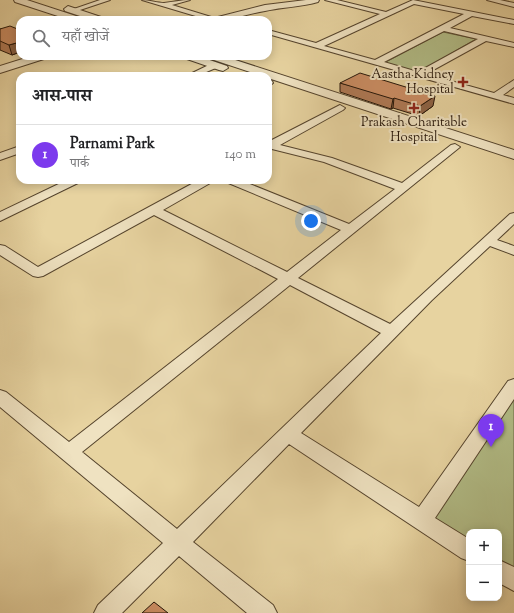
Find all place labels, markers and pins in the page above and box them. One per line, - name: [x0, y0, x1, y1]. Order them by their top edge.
- place label: Aastha Kidney Hospital: [371, 66, 455, 99]
- marker: Aastha Kidney Hospital: [457, 76, 469, 88]
- marker: Prakash Charitable Hospital: [408, 102, 420, 114]
- place label: Prakash Charitable Hospital: [361, 114, 467, 147]
- pin: 1: [478, 414, 504, 447]

